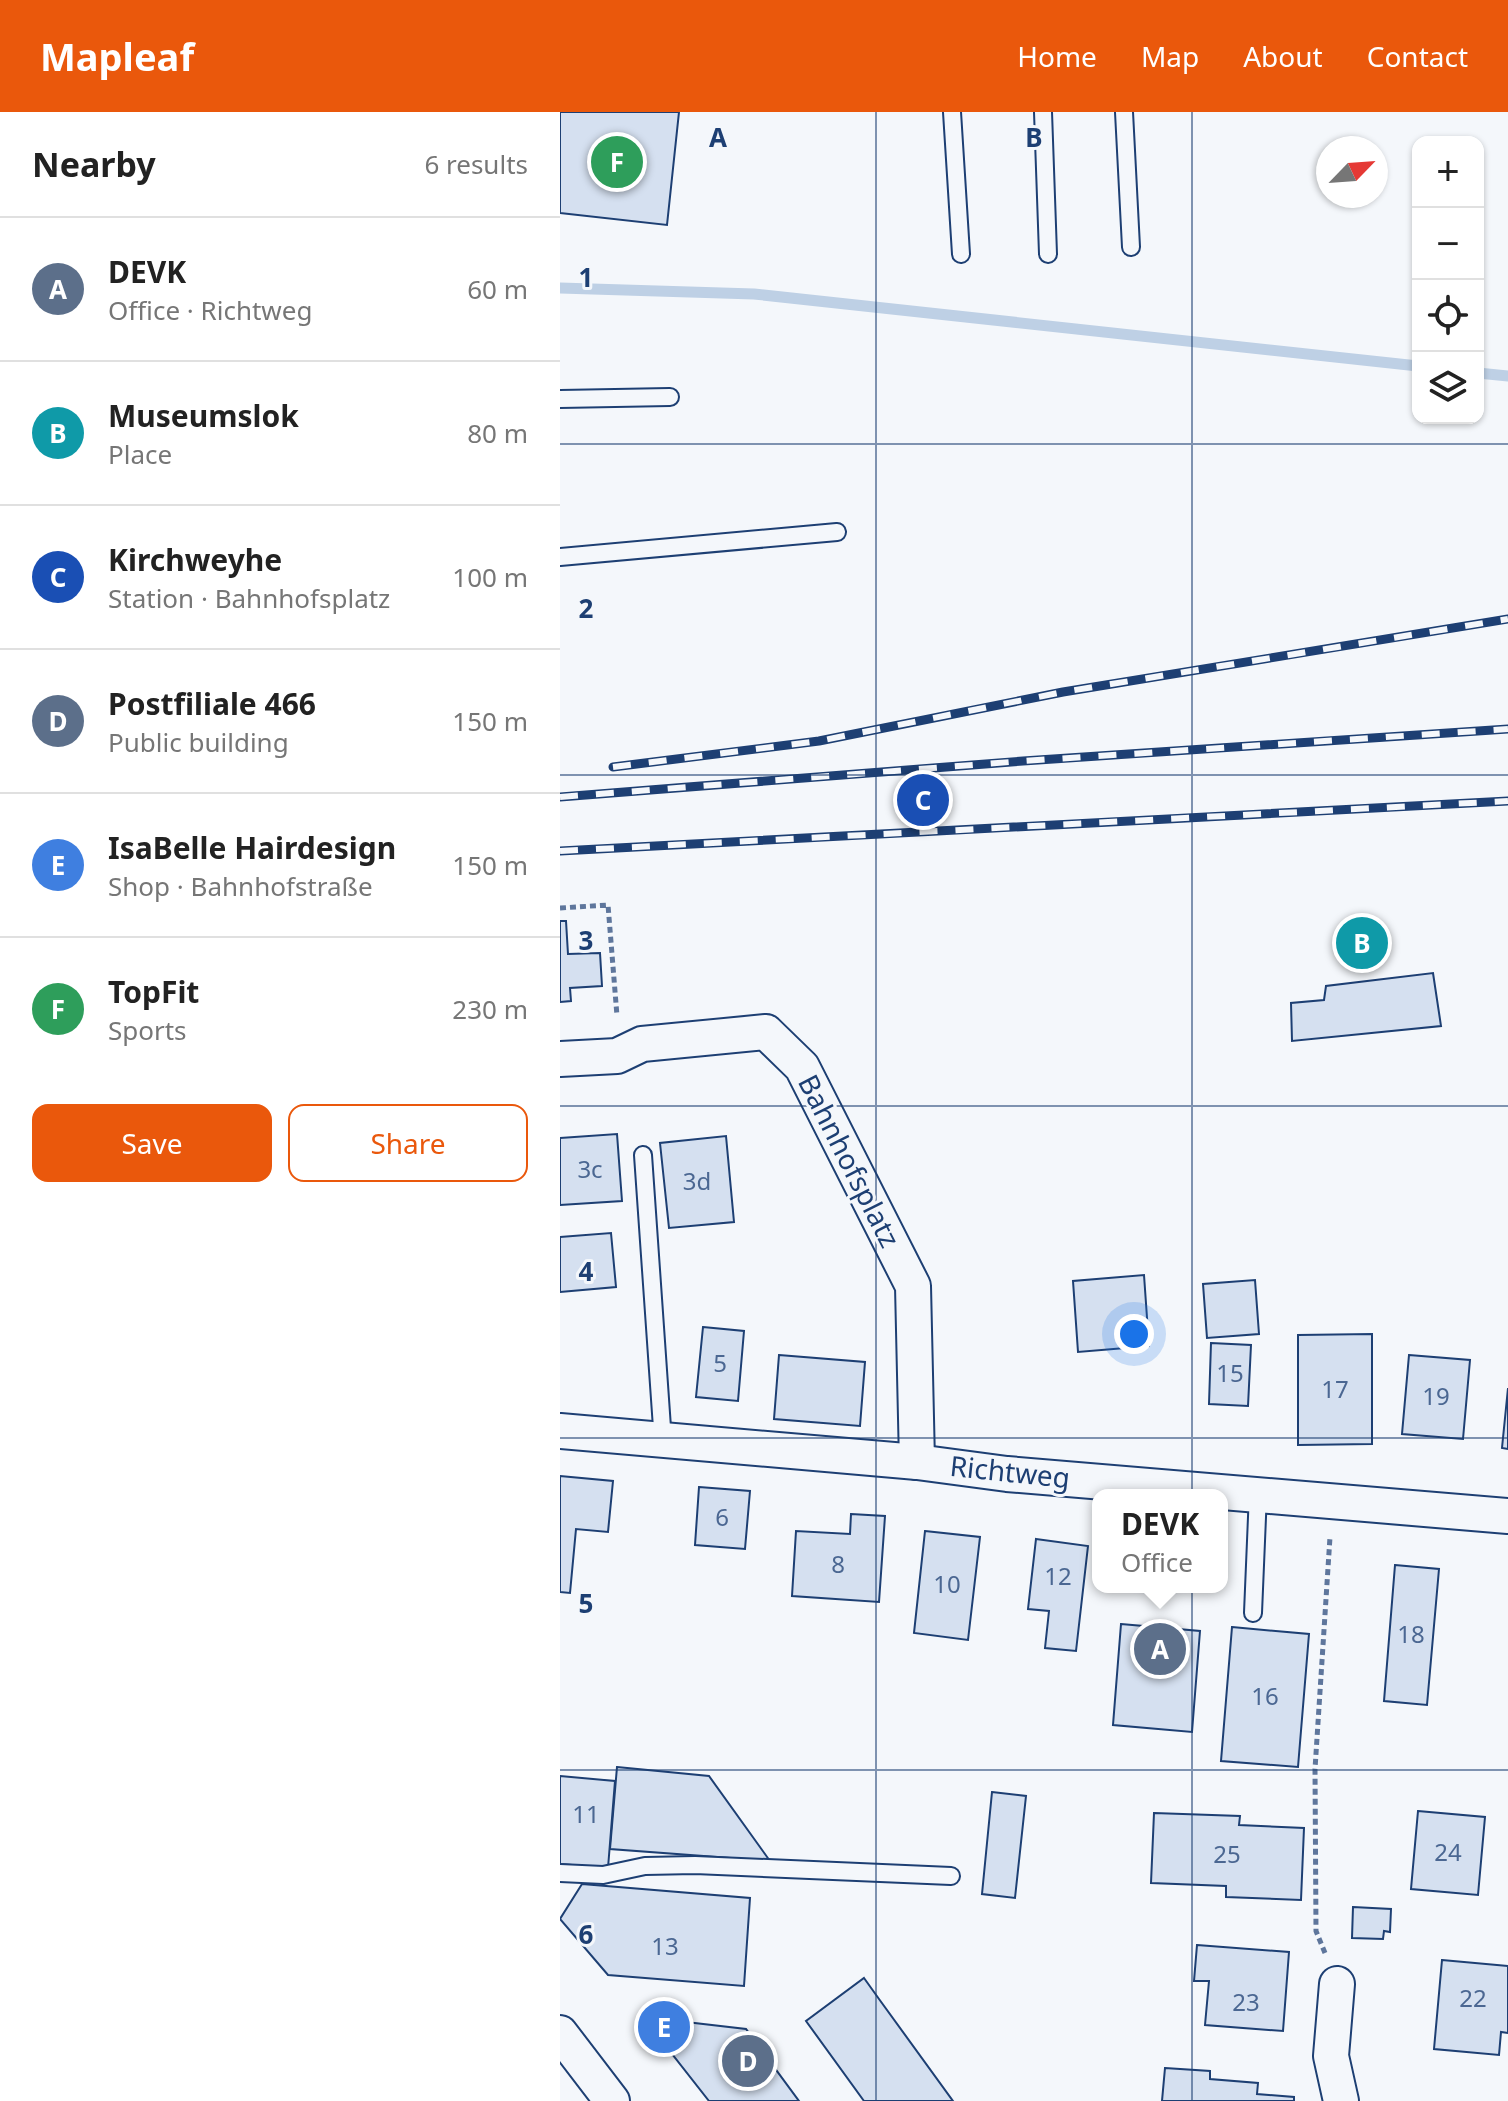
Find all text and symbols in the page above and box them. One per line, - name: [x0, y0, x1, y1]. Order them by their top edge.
- text: Mapleaf: [40, 30, 194, 82]
- text: Home: [1017, 37, 1097, 75]
- text: Map: [1141, 37, 1199, 75]
- text: About: [1243, 37, 1323, 75]
- text: Contact: [1367, 37, 1468, 75]
- text: A: [709, 119, 727, 155]
- text: B: [1025, 119, 1043, 155]
- pin: F: [591, 132, 643, 192]
- north arrow: [1316, 136, 1388, 208]
- map controls: [1412, 136, 1484, 424]
- button: +: [1412, 136, 1484, 208]
- text: Nearby: [32, 141, 156, 187]
- text: 6 results: [424, 146, 528, 182]
- button: −: [1412, 208, 1484, 280]
- text: DEVK: [108, 251, 186, 292]
- text: 1: [579, 259, 593, 295]
- text: A: [49, 271, 67, 307]
- text: 60 m: [467, 271, 528, 307]
- button: locate: [1412, 280, 1484, 352]
- text: Office · Richtweg: [108, 292, 312, 328]
- button: layers: [1412, 352, 1484, 424]
- text: Museumslok: [108, 395, 299, 436]
- text: B: [49, 415, 67, 451]
- text: 80 m: [467, 415, 528, 451]
- text: Place: [108, 436, 172, 472]
- text: Kirchweyhe: [108, 539, 282, 580]
- text: C: [50, 559, 66, 595]
- text: 100 m: [452, 559, 528, 595]
- text: Station · Bahnhofsplatz: [108, 580, 390, 616]
- text: 2: [579, 590, 594, 626]
- text: Postfiliale 466: [108, 683, 316, 724]
- text: D: [48, 703, 68, 739]
- text: 150 m: [452, 703, 528, 739]
- text: Public building: [108, 724, 289, 760]
- pin: C: [897, 770, 949, 830]
- text: IsaBelle Hairdesign: [108, 827, 396, 868]
- text: E: [51, 847, 65, 883]
- text: 150 m: [452, 847, 528, 883]
- text: Shop · Bahnhofstraße: [108, 868, 373, 904]
- pin: B: [1336, 913, 1388, 973]
- text: 3: [579, 922, 593, 958]
- text: TopFit: [108, 971, 199, 1012]
- text: F: [51, 991, 65, 1027]
- text: 230 m: [452, 991, 528, 1027]
- text: Sports: [108, 1012, 187, 1048]
- street label: Bahnhofsplatz: [790, 1068, 910, 1253]
- button: Save: [32, 1104, 272, 1182]
- button: Share: [288, 1104, 528, 1182]
- house number: 3c: [577, 1152, 603, 1185]
- house number: 3d: [683, 1164, 711, 1197]
- text: 4: [579, 1253, 594, 1289]
- your location: [1114, 1314, 1154, 1354]
- house number: 5: [713, 1346, 727, 1379]
- house number: 15: [1216, 1356, 1244, 1389]
- house number: 17: [1321, 1372, 1349, 1405]
- house number: 19: [1422, 1379, 1450, 1412]
- street label: Richtweg: [948, 1446, 1072, 1496]
- popup: [1092, 1489, 1228, 1593]
- house number: 6: [715, 1500, 729, 1533]
- text: DEVK: [1121, 1503, 1199, 1544]
- text: Office: [1121, 1544, 1193, 1580]
- house number: 8: [831, 1547, 845, 1580]
- house number: 12: [1044, 1559, 1072, 1592]
- house number: 10: [933, 1567, 961, 1600]
- text: 5: [579, 1585, 593, 1621]
- house number: 18: [1397, 1617, 1425, 1650]
- pin: A: [1134, 1619, 1186, 1679]
- house number: 16: [1251, 1679, 1279, 1712]
- house number: 11: [572, 1797, 600, 1830]
- house number: 24: [1434, 1835, 1462, 1868]
- house number: 25: [1213, 1837, 1241, 1870]
- text: 6: [579, 1916, 594, 1952]
- house number: 13: [651, 1929, 679, 1962]
- house number: 22: [1459, 1981, 1487, 2014]
- house number: 23: [1232, 1985, 1260, 2018]
- pin: E: [638, 1997, 690, 2057]
- pin: D: [722, 2031, 774, 2091]

